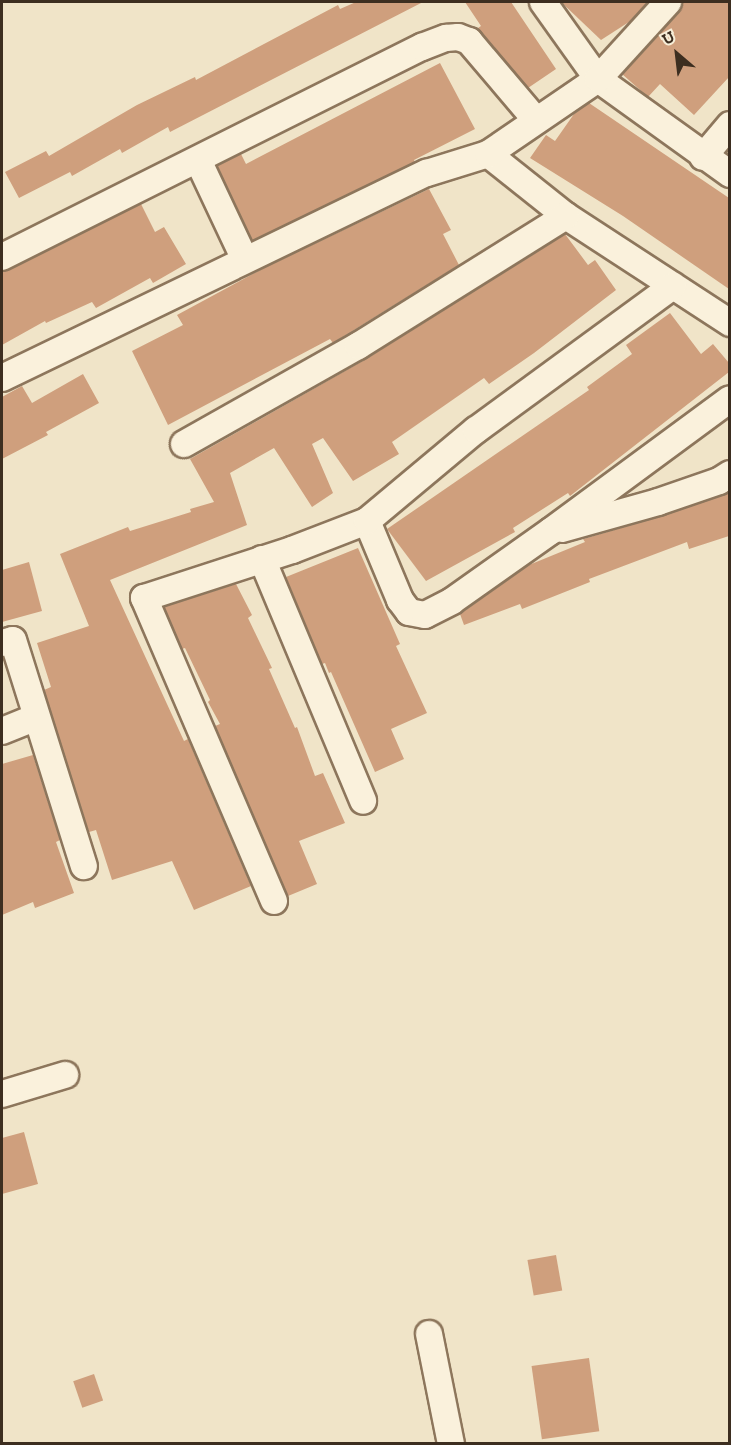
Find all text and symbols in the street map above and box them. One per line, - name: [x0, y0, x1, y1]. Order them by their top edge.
- north arrow: [647, 24, 707, 84]
- text: U: [659, 27, 678, 49]

